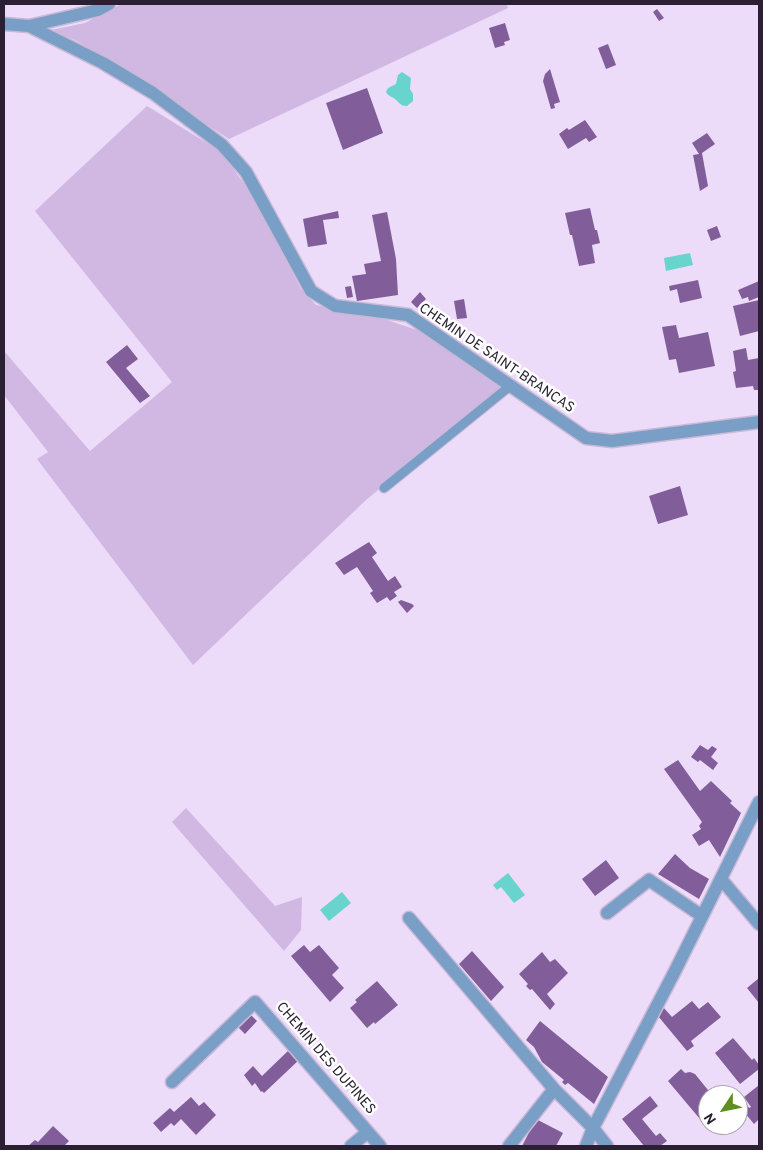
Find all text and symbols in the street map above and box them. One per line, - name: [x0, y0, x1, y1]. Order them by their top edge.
- street label: CHEMIN DE SAINT-BRANCAS: [415, 301, 577, 417]
- street label: CHEMIN DES DUPINES: [272, 999, 378, 1119]
- north arrow: [698, 1085, 748, 1135]
- text: N: [701, 1109, 721, 1127]

